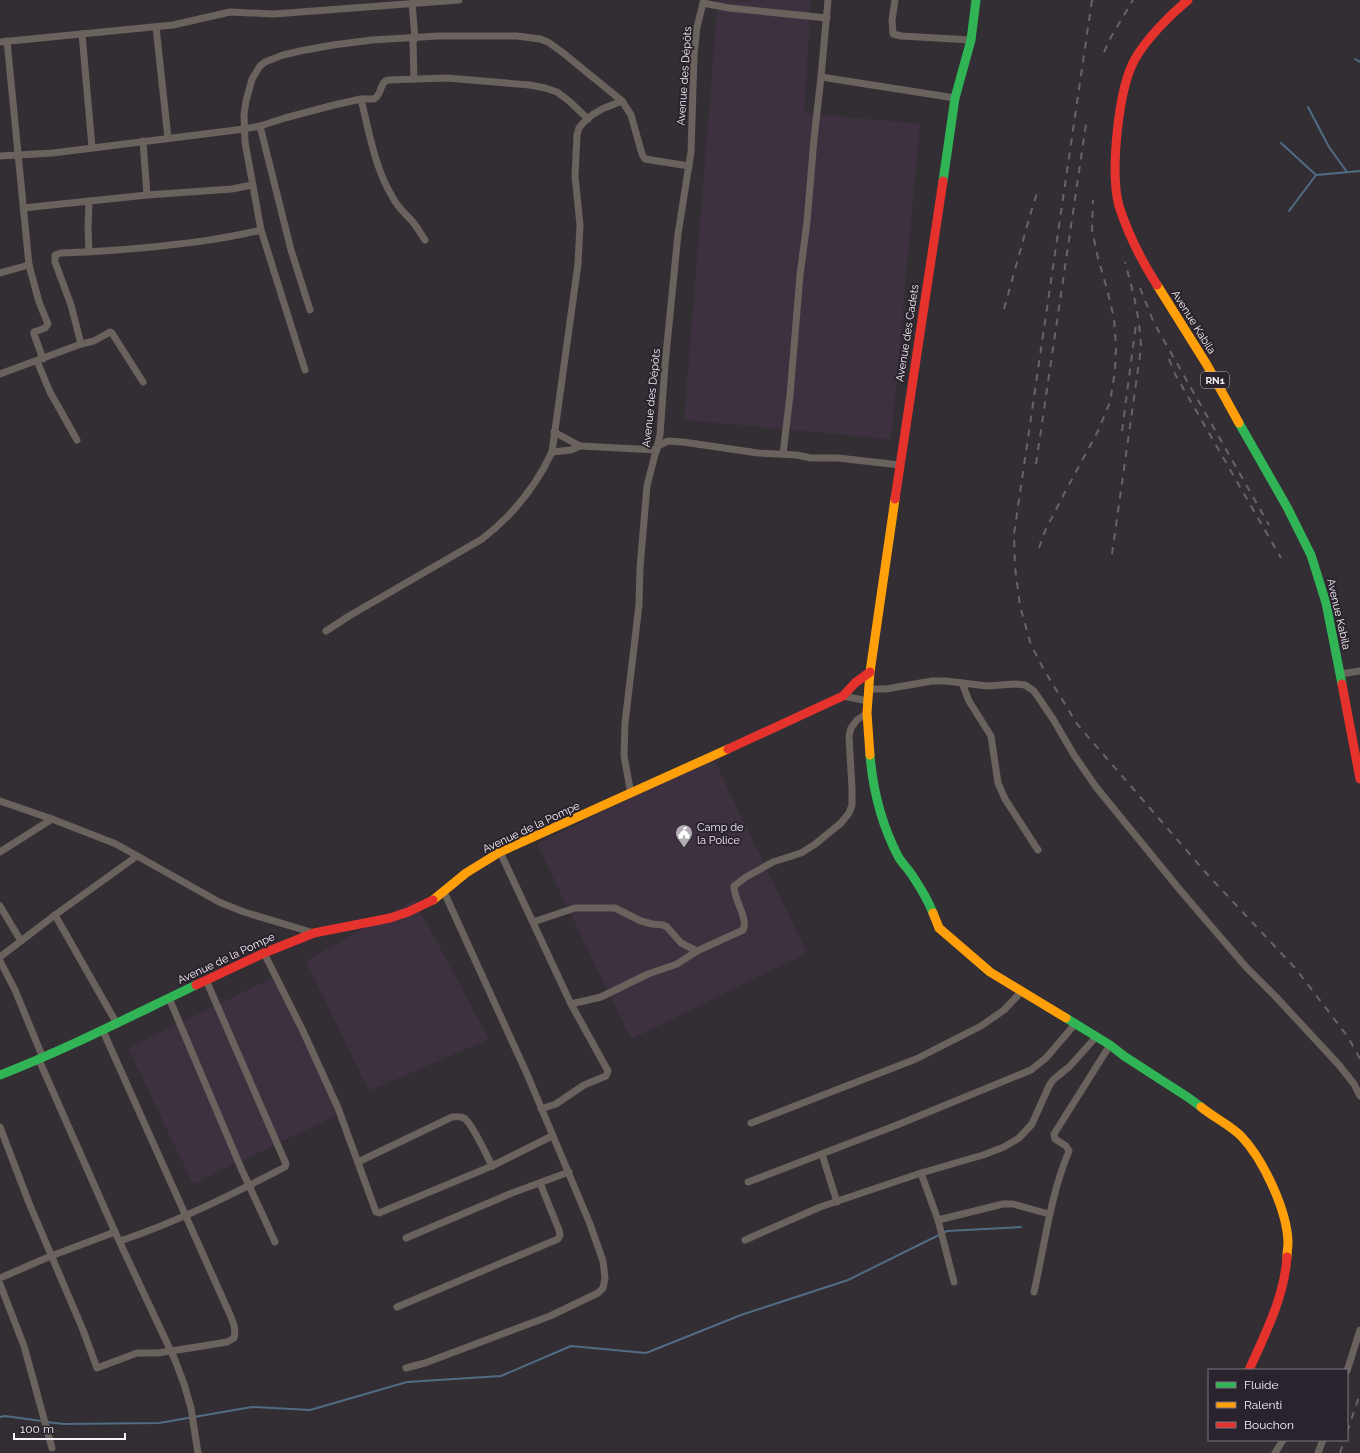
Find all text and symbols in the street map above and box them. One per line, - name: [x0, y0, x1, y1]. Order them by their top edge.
- street label: Avenue des Dépôts: [675, 26, 694, 126]
- street label: Avenue des Cadets: [893, 283, 922, 383]
- street label: Avenue Kabila: [1169, 288, 1218, 357]
- street label: Avenue des Dépôts: [640, 348, 663, 448]
- road number: RN1: [1201, 372, 1229, 388]
- street label: Avenue Kabila: [1324, 577, 1353, 651]
- street label: Avenue de la Pompe: [480, 799, 582, 856]
- place label: Camp de la Police: [697, 821, 744, 847]
- public building icon: Camp de la Police: [674, 823, 694, 848]
- street label: Avenue de la Pompe: [175, 930, 277, 987]
- legend: [1208, 1369, 1348, 1441]
- text: Fluide: [1244, 1378, 1279, 1392]
- text: Ralenti: [1244, 1398, 1282, 1412]
- scale bar: [14, 1415, 125, 1441]
- text: Bouchon: [1244, 1418, 1294, 1432]
- text: 100 m: [20, 1422, 54, 1436]

